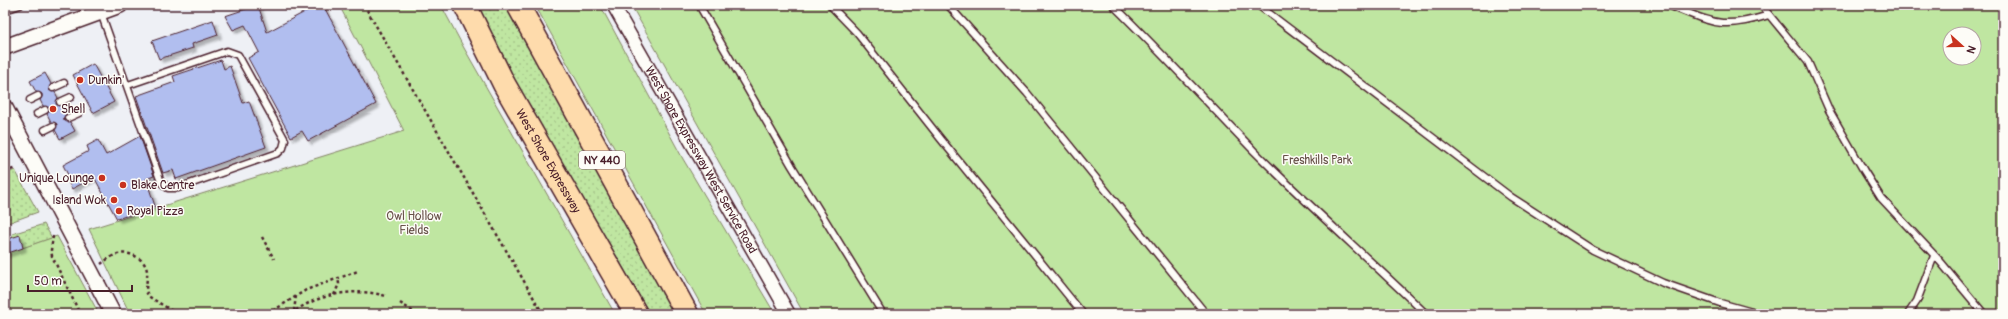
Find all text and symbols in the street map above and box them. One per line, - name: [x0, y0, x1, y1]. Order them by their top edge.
- north arrow: [1942, 26, 1982, 66]
- text: N: [1963, 44, 1978, 56]
- street label: West Shore Expressway West Service Road: [641, 63, 760, 256]
- place label: Dunkin': [88, 73, 124, 88]
- marker: Dunkin': [75, 75, 85, 85]
- place label: Shell: [61, 102, 85, 117]
- marker: Shell: [48, 104, 58, 114]
- street label: West Shore Expressway: [512, 107, 584, 216]
- road number: NY 440: [579, 151, 625, 169]
- park label: Freshkills Park: [1282, 153, 1352, 168]
- place label: Unique Lounge: [19, 171, 94, 186]
- marker: Unique Lounge: [97, 173, 107, 183]
- place label: Blake Centre: [131, 178, 194, 193]
- marker: Blake Centre: [118, 180, 128, 190]
- place label: Island Wok: [52, 193, 106, 208]
- marker: Island Wok: [109, 195, 119, 205]
- place label: Royal Pizza: [127, 204, 184, 219]
- marker: Royal Pizza: [114, 206, 124, 216]
- park label: Owl Hollow Fields: [386, 209, 442, 238]
- scale bar: [28, 267, 132, 293]
- text: 50 m: [34, 274, 62, 289]

